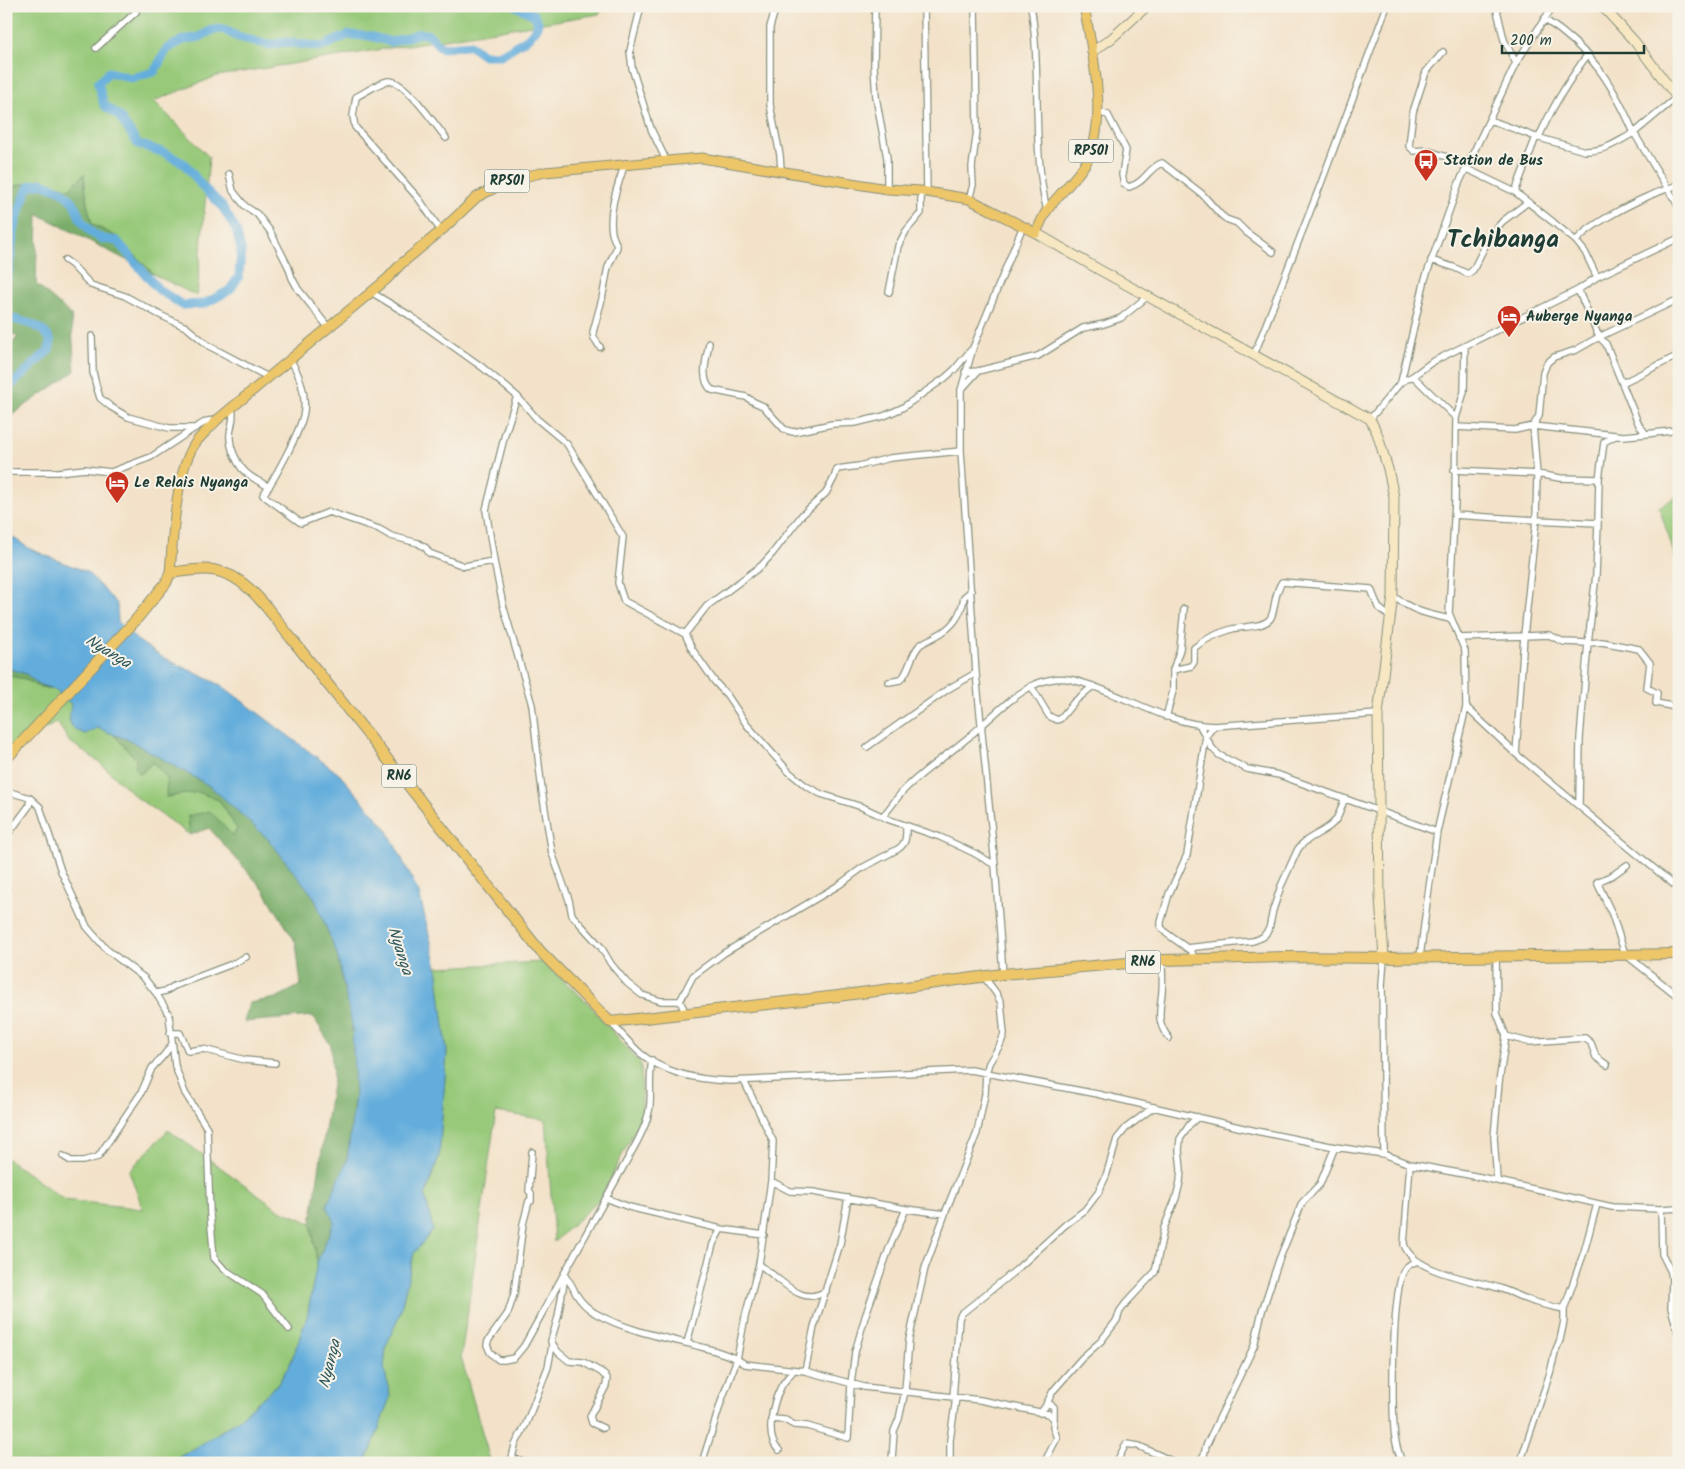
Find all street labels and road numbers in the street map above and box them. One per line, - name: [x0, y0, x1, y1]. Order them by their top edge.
- road number: RP501: [1068, 140, 1114, 162]
- road number: RP501: [484, 170, 530, 192]
- road number: RN6: [382, 764, 416, 788]
- road number: RN6: [1126, 950, 1160, 974]

